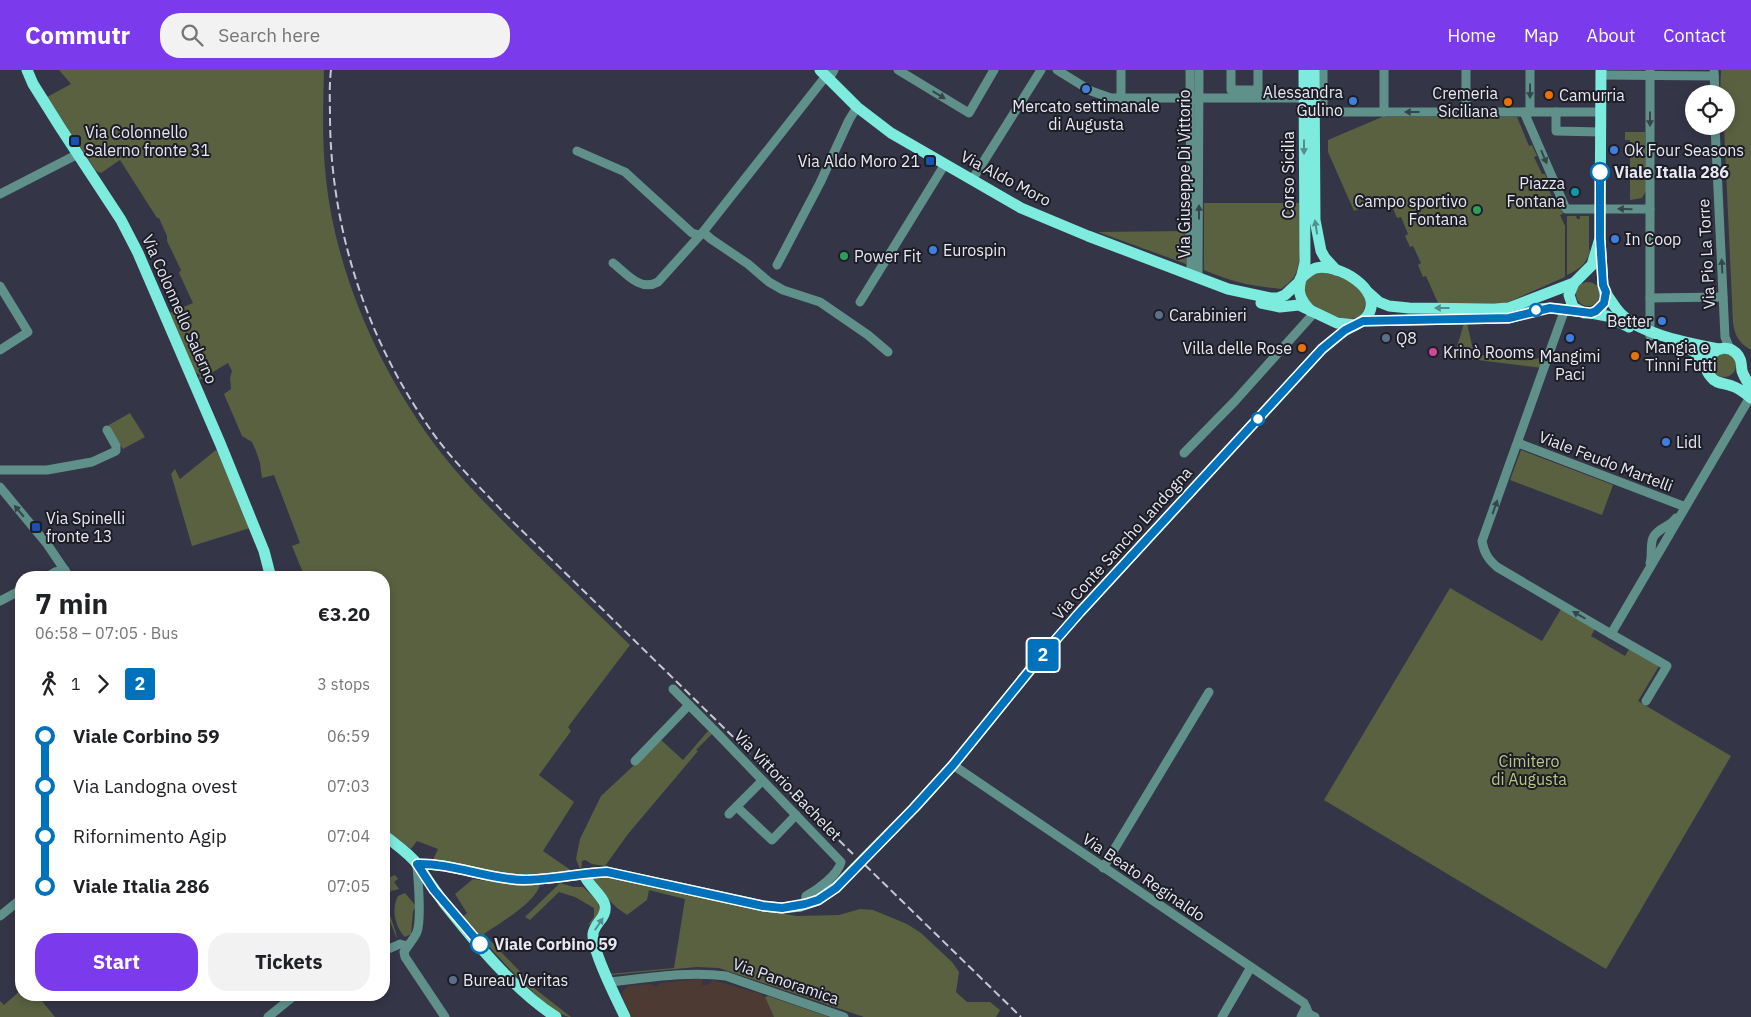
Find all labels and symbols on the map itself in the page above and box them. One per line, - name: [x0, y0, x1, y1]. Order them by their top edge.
- place label: Alessandra Gulino: [1263, 82, 1343, 120]
- marker: Mercato settimanale di Augusta: [1080, 83, 1092, 95]
- place label: Cremeria Siciliana: [1432, 83, 1498, 121]
- one-way arrow: [1526, 83, 1534, 99]
- place label: Camurria: [1559, 85, 1625, 105]
- street label: Via Giuseppe Di Vittorio: [1174, 89, 1194, 259]
- marker: Camurria: [1543, 89, 1555, 101]
- one-way arrow: [933, 91, 946, 100]
- marker: Alessandra Gulino: [1347, 95, 1359, 107]
- place label: Mercato settimanale di Augusta: [1012, 96, 1160, 134]
- marker: Cremeria Siciliana: [1502, 96, 1514, 108]
- one-way arrow: [1404, 108, 1420, 116]
- one-way arrow: [1646, 111, 1654, 127]
- place label: Via Colonnello Salerno fronte 31: [85, 122, 210, 160]
- street label: Corso Sicilia: [1278, 131, 1298, 219]
- marker: Via Colonnello Salerno fronte 31: [69, 135, 81, 147]
- one-way arrow: [1300, 139, 1308, 155]
- place label: Ok Four Seasons: [1624, 140, 1744, 160]
- marker: Ok Four Seasons: [1608, 144, 1620, 156]
- street label: Via Aldo Moro: [957, 146, 1055, 210]
- one-way arrow: [1540, 150, 1548, 164]
- place label: Via Aldo Moro 21: [798, 151, 920, 171]
- marker: Via Aldo Moro 21: [924, 155, 936, 167]
- marker: Viale Italia 286: [1590, 162, 1610, 182]
- place label: Viale Italia 286: [1614, 162, 1729, 182]
- place label: Piazza Fontana: [1507, 173, 1565, 211]
- marker: Piazza Fontana: [1569, 186, 1581, 198]
- place label: Campo sportivo Fontana: [1354, 191, 1467, 229]
- street label: Via Pio La Torre: [1693, 198, 1719, 310]
- one-way arrow: [1195, 204, 1203, 220]
- marker: Campo sportivo Fontana: [1471, 204, 1483, 216]
- one-way arrow: [1617, 205, 1633, 213]
- one-way arrow: [1312, 219, 1320, 235]
- place label: In Coop: [1625, 229, 1681, 249]
- street label: Via Colonnello Salerno: [138, 231, 222, 387]
- marker: In Coop: [1609, 233, 1621, 245]
- place label: Eurospin: [943, 240, 1006, 260]
- marker: Eurospin: [927, 244, 939, 256]
- place label: Power Fit: [854, 246, 921, 266]
- marker: Power Fit: [838, 250, 850, 262]
- one-way arrow: [1717, 258, 1725, 274]
- unlabelled marker: [1529, 303, 1543, 317]
- one-way arrow: [1434, 304, 1450, 312]
- place label: Carabinieri: [1169, 305, 1247, 325]
- marker: Carabinieri: [1153, 309, 1165, 321]
- place label: Better: [1607, 311, 1652, 331]
- marker: Better: [1656, 315, 1668, 327]
- place label: Q8: [1396, 328, 1417, 348]
- marker: Q8: [1380, 332, 1392, 344]
- marker: Mangimi Paci: [1564, 332, 1576, 344]
- place label: Mangia e Tinni Futti: [1645, 337, 1717, 375]
- place label: Villa delle Rose: [1183, 338, 1292, 358]
- marker: Villa delle Rose: [1296, 342, 1308, 354]
- place label: Krinò Rooms: [1443, 342, 1534, 362]
- marker: Krinò Rooms: [1427, 346, 1439, 358]
- place label: Mangimi Paci: [1539, 346, 1601, 384]
- marker: Mangia e Tinni Futti: [1629, 350, 1641, 362]
- unlabelled marker: [1251, 412, 1265, 426]
- street label: Viale Feudo Martelli: [1536, 426, 1676, 496]
- place label: Lidl: [1676, 432, 1702, 452]
- marker: Lidl: [1660, 436, 1672, 448]
- street label: Via Conte Sancho Landogna: [1048, 462, 1196, 624]
- one-way arrow: [1491, 499, 1499, 514]
- one-way arrow: [13, 505, 24, 518]
- place label: Via Spinelli fronte 13: [46, 508, 125, 546]
- marker: Via Spinelli fronte 13: [30, 521, 42, 533]
- one-way arrow: [1573, 610, 1586, 619]
- line badge: 2: [1027, 639, 1059, 671]
- street label: Via Vittorio Bachelet: [730, 726, 846, 844]
- park label: Cimitero di Augusta: [1491, 751, 1567, 789]
- street label: Via Beato Reginaldo: [1079, 829, 1209, 925]
- one-way arrow: [594, 917, 604, 930]
- marker: Viale Corbino 59: [470, 934, 490, 954]
- place label: Viale Corbino 59: [494, 934, 617, 954]
- street label: Via Panoramica: [730, 953, 842, 1009]
- place label: Bureau Veritas: [463, 970, 568, 990]
- marker: Bureau Veritas: [447, 974, 459, 986]

